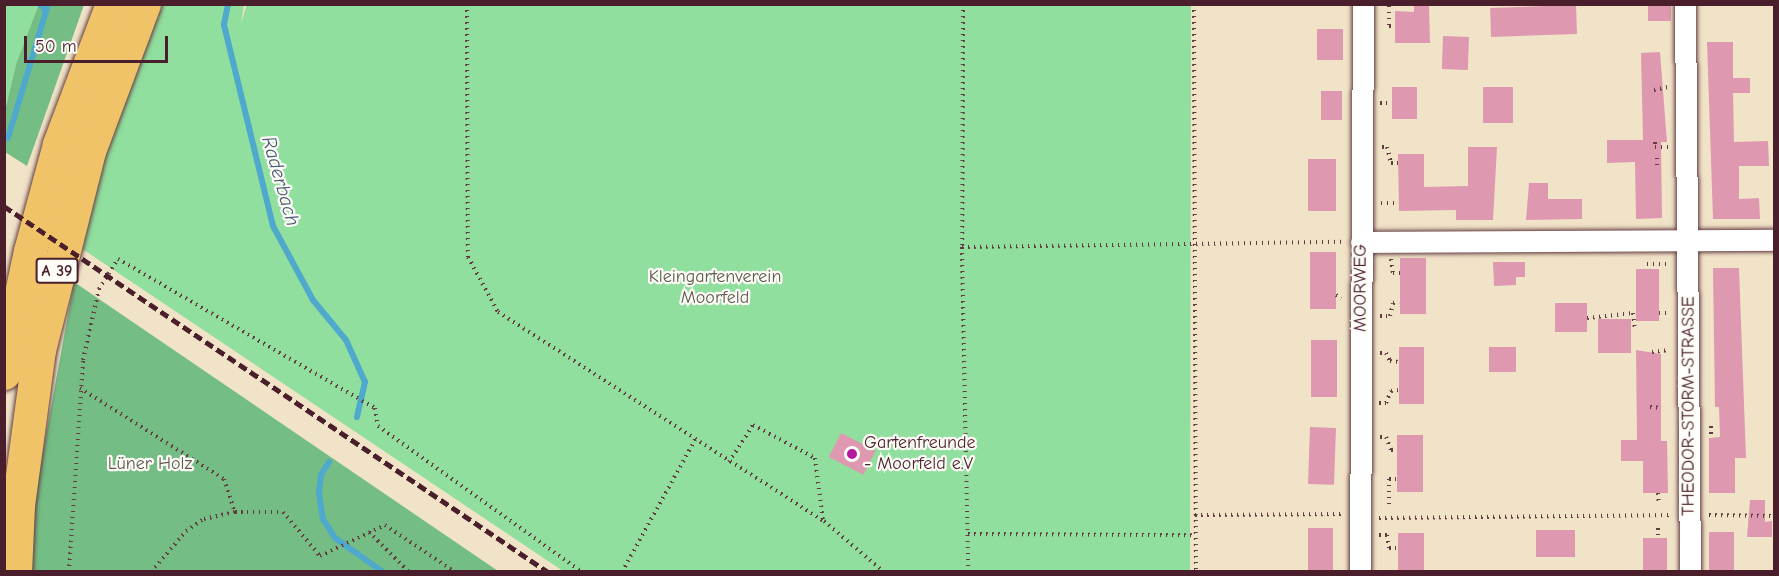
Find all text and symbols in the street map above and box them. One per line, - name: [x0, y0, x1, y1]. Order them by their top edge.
- scale bar: [27, 24, 171, 62]
- text: 50 m: [35, 36, 77, 57]
- water label: Raderbach: [257, 133, 305, 229]
- street label: MOORWEG: [1350, 244, 1372, 332]
- road number: A 39: [34, 258, 80, 284]
- park label: Kleingartenverein Moorfeld: [649, 267, 781, 310]
- street label: THEODOR-STORM-STRASSE: [1678, 296, 1700, 516]
- place label: Gartenfreunde - Moorfeld e.V: [864, 433, 975, 476]
- marker: Gartenfreunde - Moorfeld e.V: [845, 447, 859, 461]
- park label: Lüner Holz: [108, 453, 192, 475]

